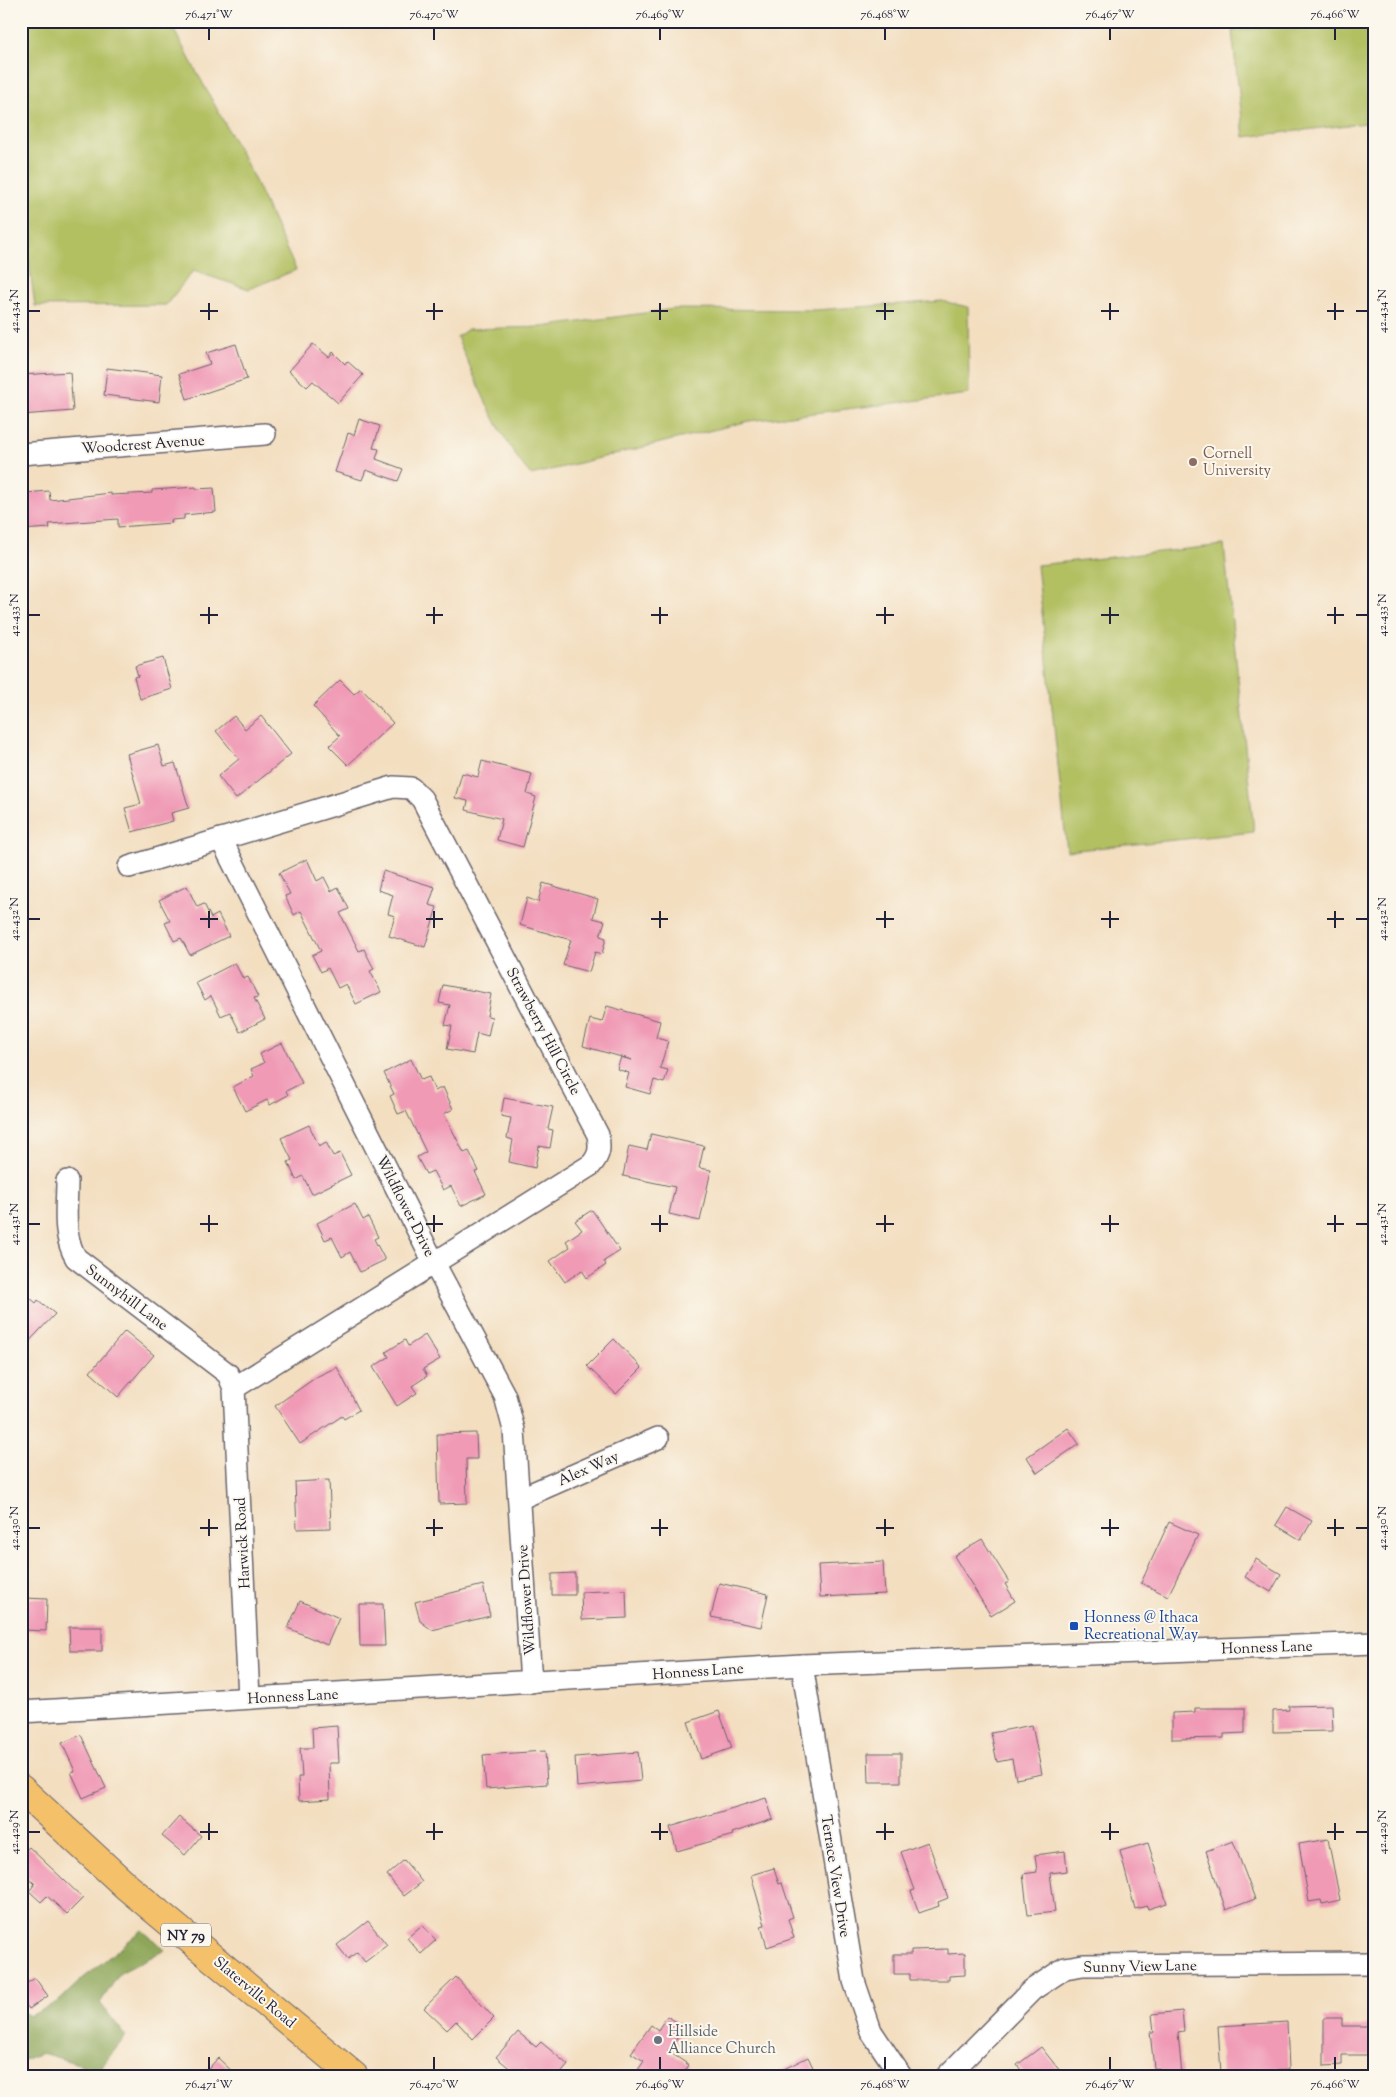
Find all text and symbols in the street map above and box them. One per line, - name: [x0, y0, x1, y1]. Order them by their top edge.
- text: 76.471°W: [185, 6, 233, 24]
- text: 76.470°W: [409, 6, 459, 24]
- text: 76.469°W: [636, 6, 685, 24]
- text: 76.468°W: [860, 6, 910, 24]
- text: 76.467°W: [1085, 6, 1135, 24]
- text: 76.466°W: [1310, 6, 1360, 24]
- text: 42.434°N: [6, 288, 24, 333]
- text: 42.434°N: [1374, 288, 1392, 333]
- street label: Woodcrest Avenue: [81, 431, 206, 460]
- place label: Cornell University: [1203, 444, 1272, 482]
- marker: Cornell University: [1187, 456, 1199, 468]
- text: 42.433°N: [6, 593, 24, 637]
- text: 42.433°N: [1374, 593, 1392, 637]
- text: 42.432°N: [6, 897, 24, 941]
- text: 42.432°N: [1374, 897, 1392, 941]
- street label: Strawberry Hill Circle: [500, 964, 585, 1099]
- street label: Wildflower Drive: [370, 1152, 439, 1261]
- text: 42.431°N: [6, 1202, 24, 1245]
- text: 42.431°N: [1374, 1202, 1392, 1245]
- street label: Sunnyhill Lane: [80, 1260, 172, 1336]
- street label: Alex Way: [555, 1446, 623, 1492]
- street label: Harwick Road: [231, 1496, 256, 1589]
- text: 42.430°N: [6, 1505, 24, 1550]
- text: 42.430°N: [1374, 1505, 1392, 1550]
- street label: Wildflower Drive: [513, 1544, 542, 1656]
- place label: Honness @ Ithaca Recreational Way: [1084, 1608, 1199, 1646]
- marker: Honness @ Ithaca Recreational Way: [1068, 1620, 1080, 1632]
- street label: Honness Lane: [1221, 1636, 1313, 1661]
- street label: Honness Lane: [652, 1659, 744, 1686]
- street label: Honness Lane: [247, 1685, 339, 1710]
- text: 42.429°N: [6, 1809, 24, 1854]
- text: 42.429°N: [1374, 1809, 1392, 1854]
- street label: Terrace View Drive: [814, 1813, 855, 1939]
- road number: NY 79: [161, 1924, 211, 1946]
- street label: Slaterville Road: [208, 1952, 300, 2034]
- street label: Sunny View Lane: [1083, 1956, 1197, 1979]
- place label: Hillside Alliance Church: [668, 2022, 776, 2060]
- marker: Hillside Alliance Church: [652, 2034, 664, 2046]
- text: 76.471°W: [185, 2076, 233, 2094]
- text: 76.470°W: [409, 2076, 459, 2094]
- text: 76.469°W: [636, 2076, 685, 2094]
- text: 76.468°W: [860, 2076, 910, 2094]
- text: 76.467°W: [1085, 2076, 1135, 2094]
- text: 76.466°W: [1310, 2076, 1360, 2094]

